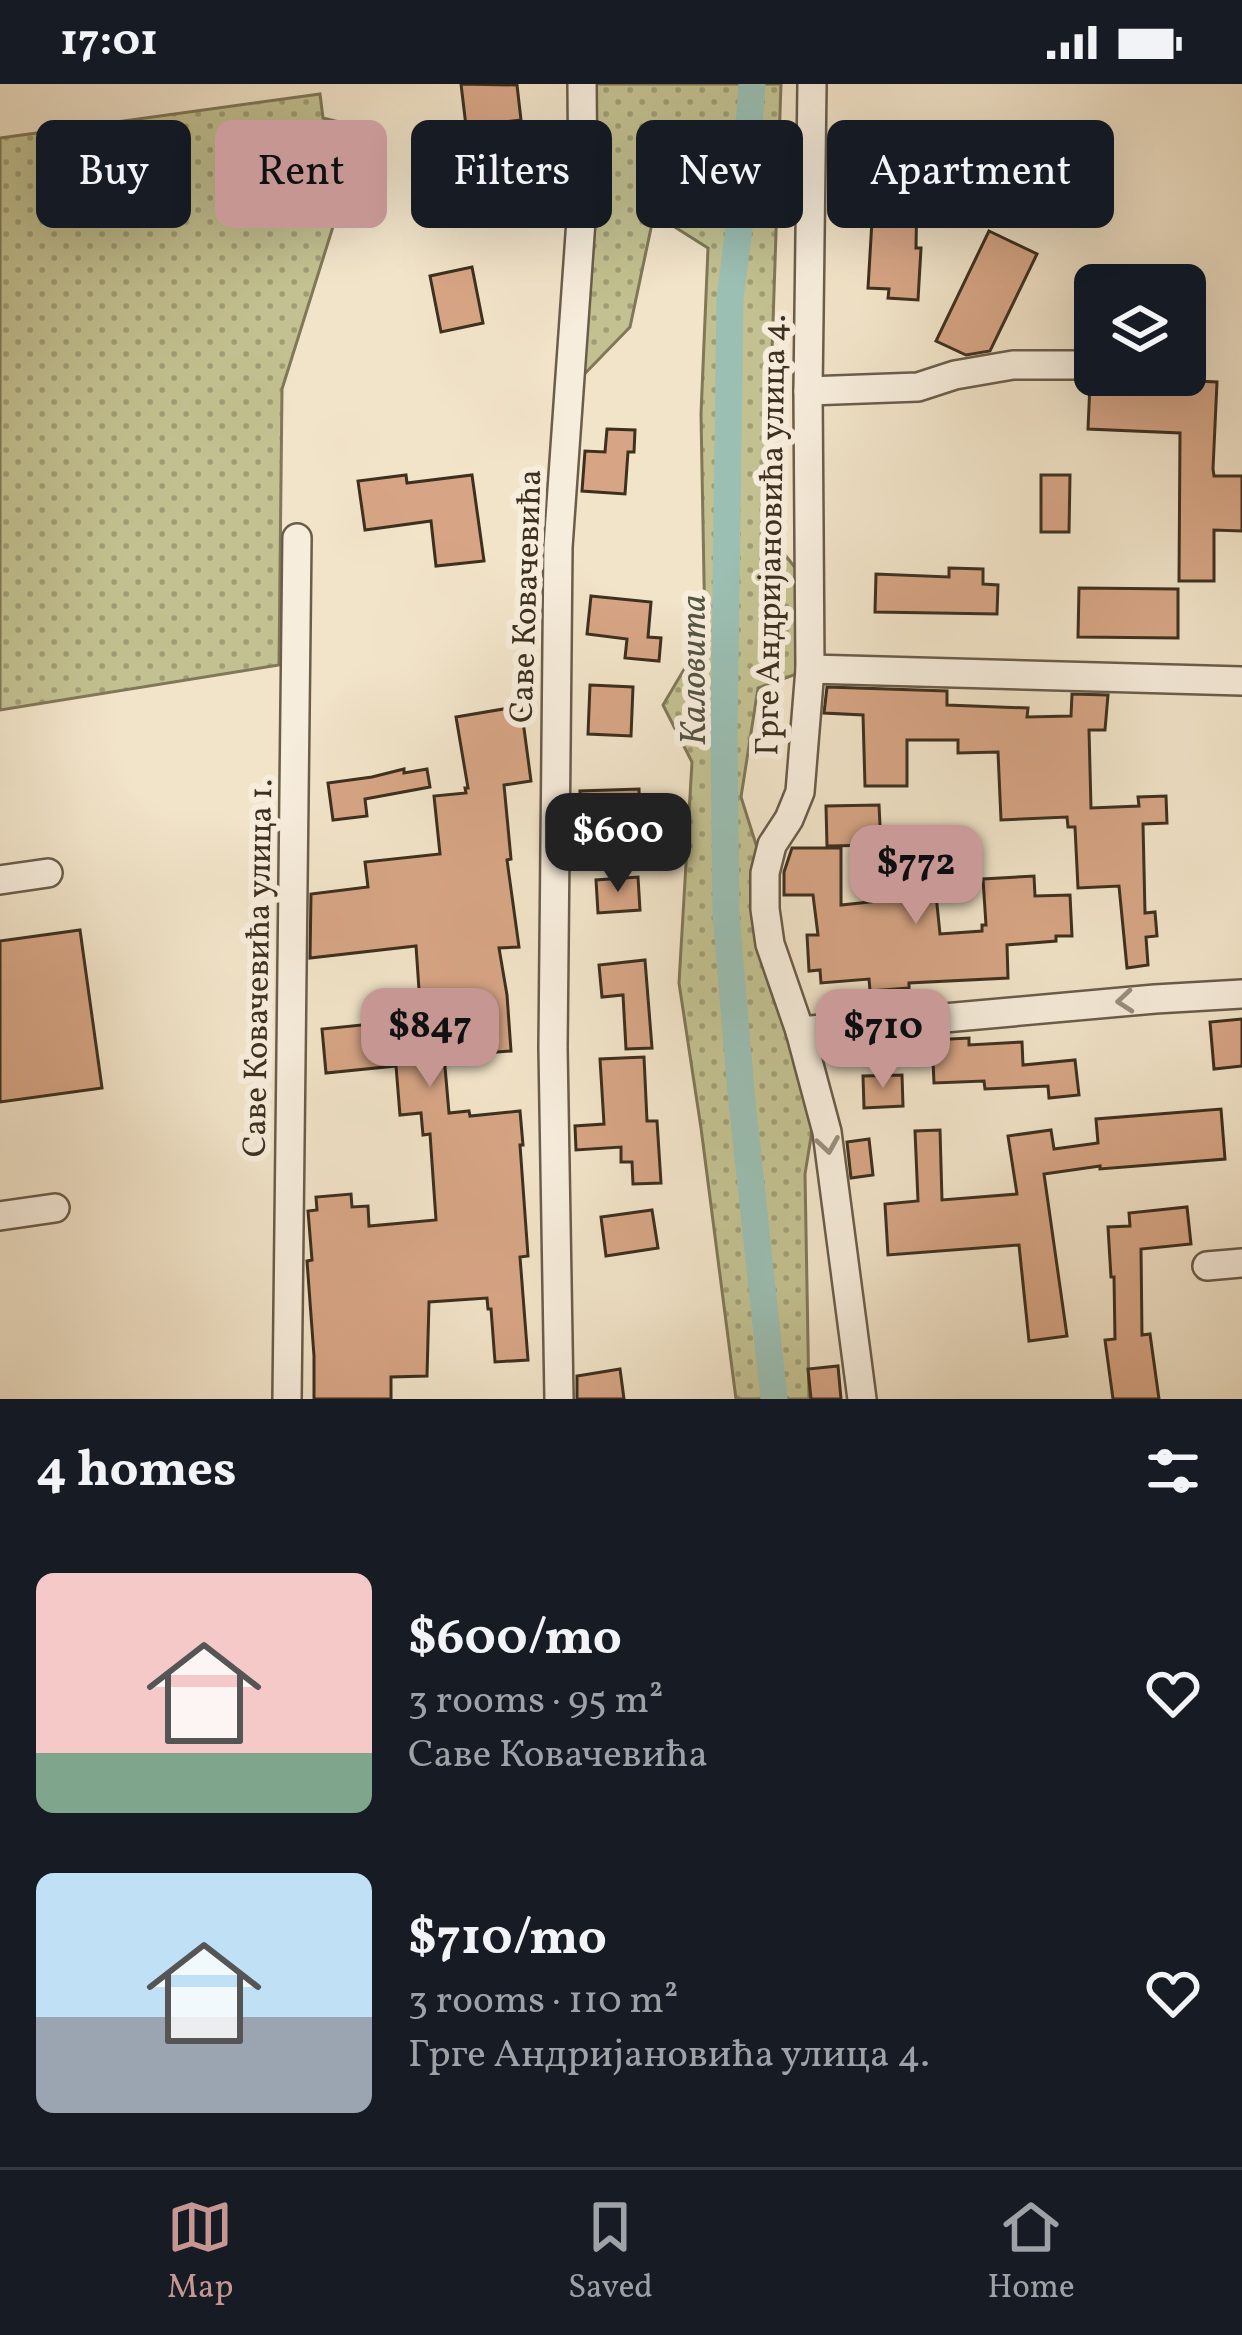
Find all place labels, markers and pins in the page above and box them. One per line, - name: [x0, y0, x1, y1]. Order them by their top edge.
- pin: $600: [547, 793, 689, 895]
- pin: $772: [845, 825, 987, 927]
- pin: $847: [359, 988, 501, 1090]
- pin: $710: [812, 989, 954, 1091]

